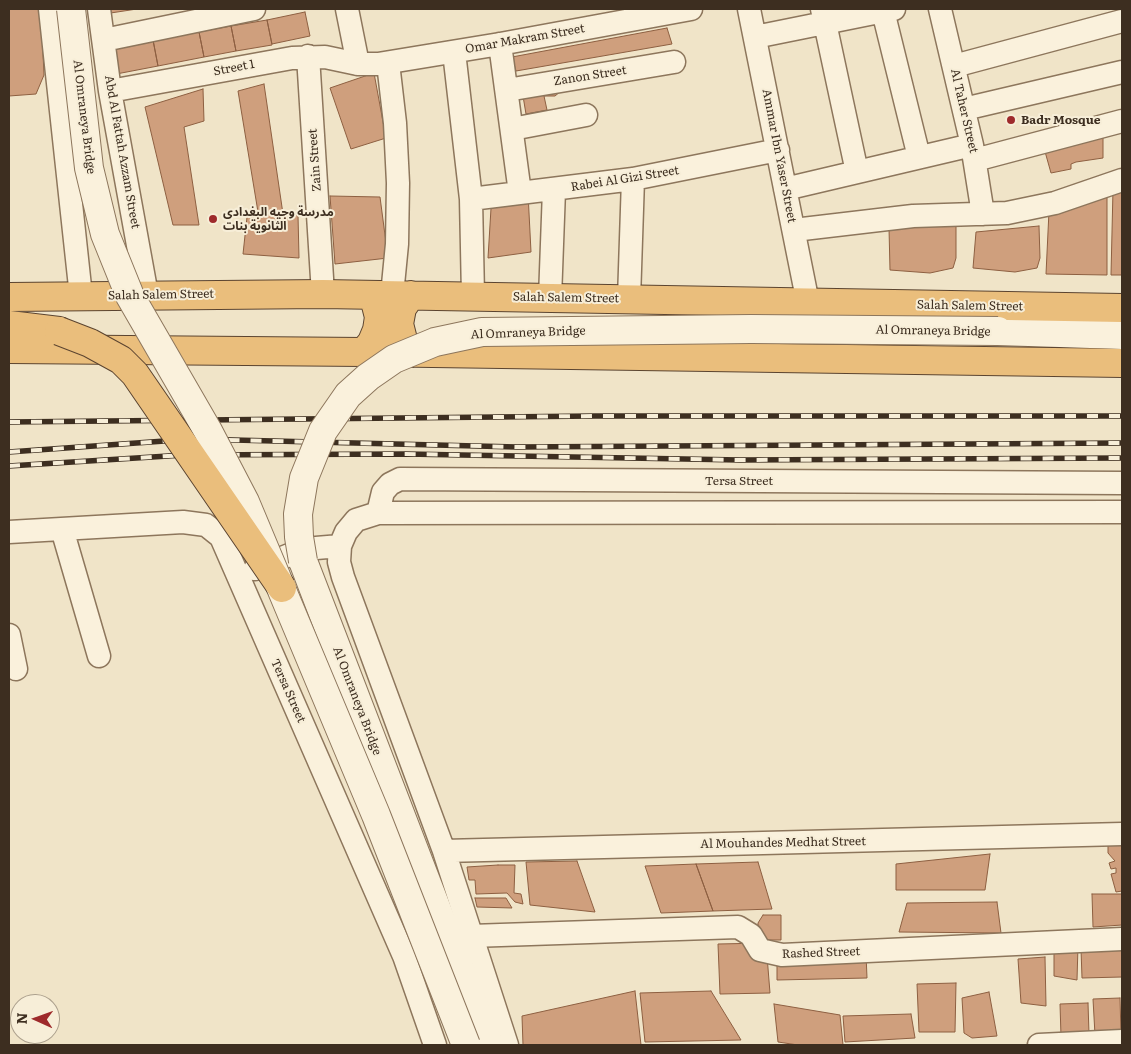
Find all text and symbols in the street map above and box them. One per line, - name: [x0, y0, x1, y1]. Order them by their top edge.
- street label: Omar Makram Street: [464, 21, 586, 57]
- street label: Street 1: [212, 57, 256, 79]
- street label: Al Omraneya Bridge: [70, 59, 98, 175]
- street label: Zanon Street: [552, 63, 628, 89]
- street label: Al Taher Street: [947, 67, 981, 155]
- street label: Abd Al Fattah Azzam Street: [101, 74, 143, 230]
- street label: Ammar Ibn Yaser Street: [759, 88, 799, 224]
- place label: Badr Mosque: [1021, 113, 1101, 127]
- marker: Badr Mosque: [1005, 114, 1017, 126]
- street label: Zain Street: [306, 128, 324, 192]
- street label: Rabei Al Gizi Street: [570, 163, 680, 195]
- place label: مدرسة وجيه البغدادى الثانوية بنات: [223, 205, 334, 233]
- marker: مدرسة وجيه البغدادى الثانوية بنات: [207, 213, 219, 225]
- street label: Salah Salem Street: [108, 287, 214, 303]
- street label: Salah Salem Street: [513, 290, 619, 306]
- street label: Salah Salem Street: [917, 298, 1023, 314]
- street label: Al Omraneya Bridge: [875, 323, 991, 339]
- street label: Al Omraneya Bridge: [470, 324, 586, 342]
- street label: Tersa Street: [705, 474, 773, 488]
- street label: Al Omraneya Bridge: [330, 645, 384, 757]
- street label: Tersa Street: [268, 657, 308, 725]
- street label: Al Mouhandes Medhat Street: [700, 834, 866, 852]
- street label: Rashed Street: [782, 944, 860, 962]
- north arrow: [10, 994, 60, 1044]
- text: N: [11, 1012, 31, 1025]

